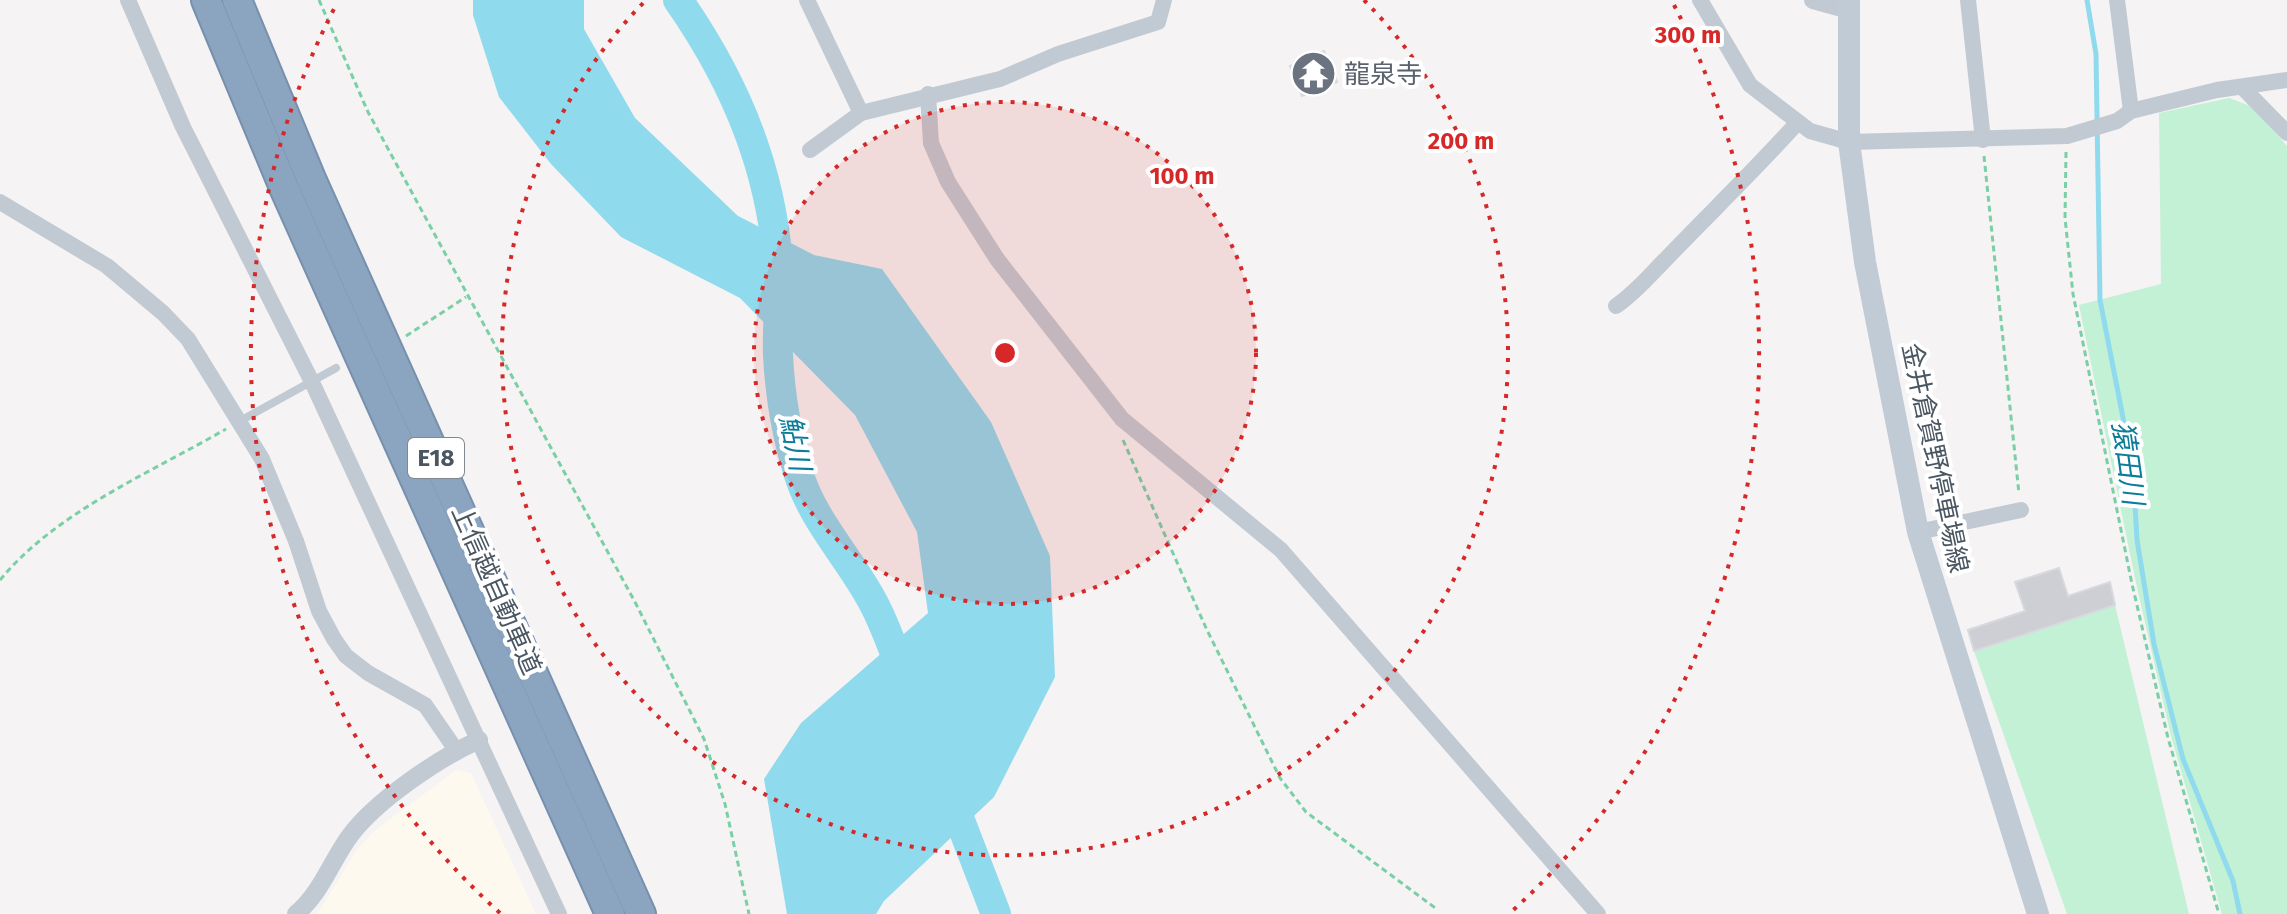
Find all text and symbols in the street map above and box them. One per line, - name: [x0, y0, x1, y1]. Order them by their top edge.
- text: 300 m: [1654, 21, 1721, 49]
- temple icon: 龍泉寺: [1289, 50, 1337, 98]
- place label: 龍泉寺: [1344, 59, 1422, 90]
- text: 200 m: [1428, 127, 1494, 155]
- text: 100 m: [1149, 162, 1215, 190]
- centre of rings: [991, 339, 1019, 367]
- street label: 金井倉賀野停車場線: [1896, 340, 1974, 576]
- water label: 鮎川: [773, 412, 818, 477]
- water label: 猿田川: [2106, 419, 2151, 510]
- road number: E18: [408, 438, 464, 478]
- street label: 上信越自動車道: [445, 501, 547, 679]

